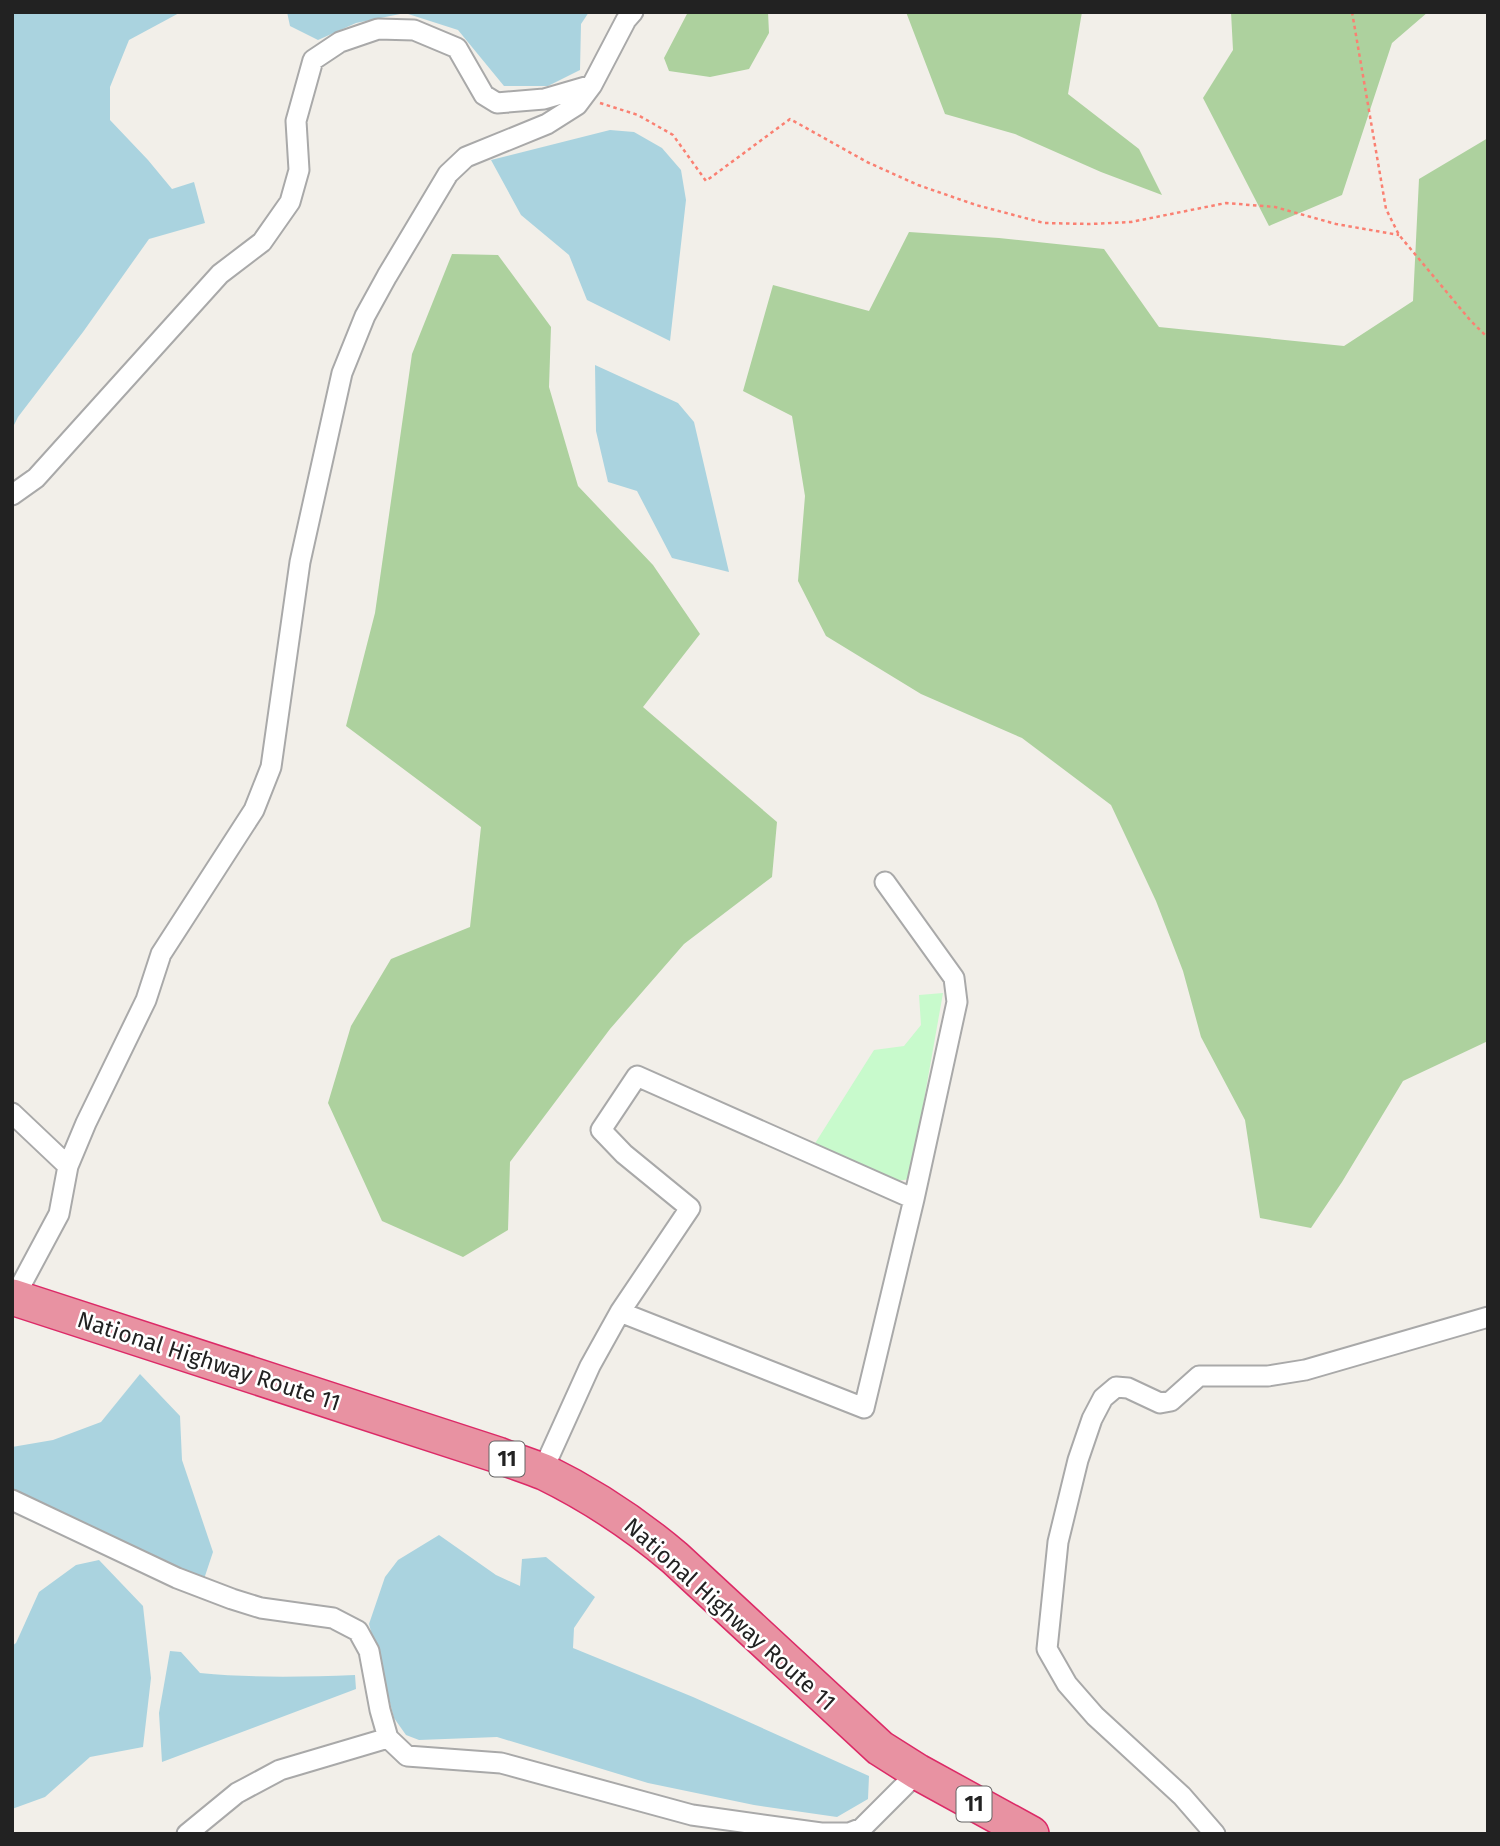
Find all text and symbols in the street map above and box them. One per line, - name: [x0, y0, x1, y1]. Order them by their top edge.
- street label: National Highway Route 11: [74, 1305, 344, 1417]
- road number: 11: [490, 1442, 524, 1476]
- street label: National Highway Route 11: [618, 1512, 842, 1716]
- road number: 11: [956, 1786, 992, 1822]

